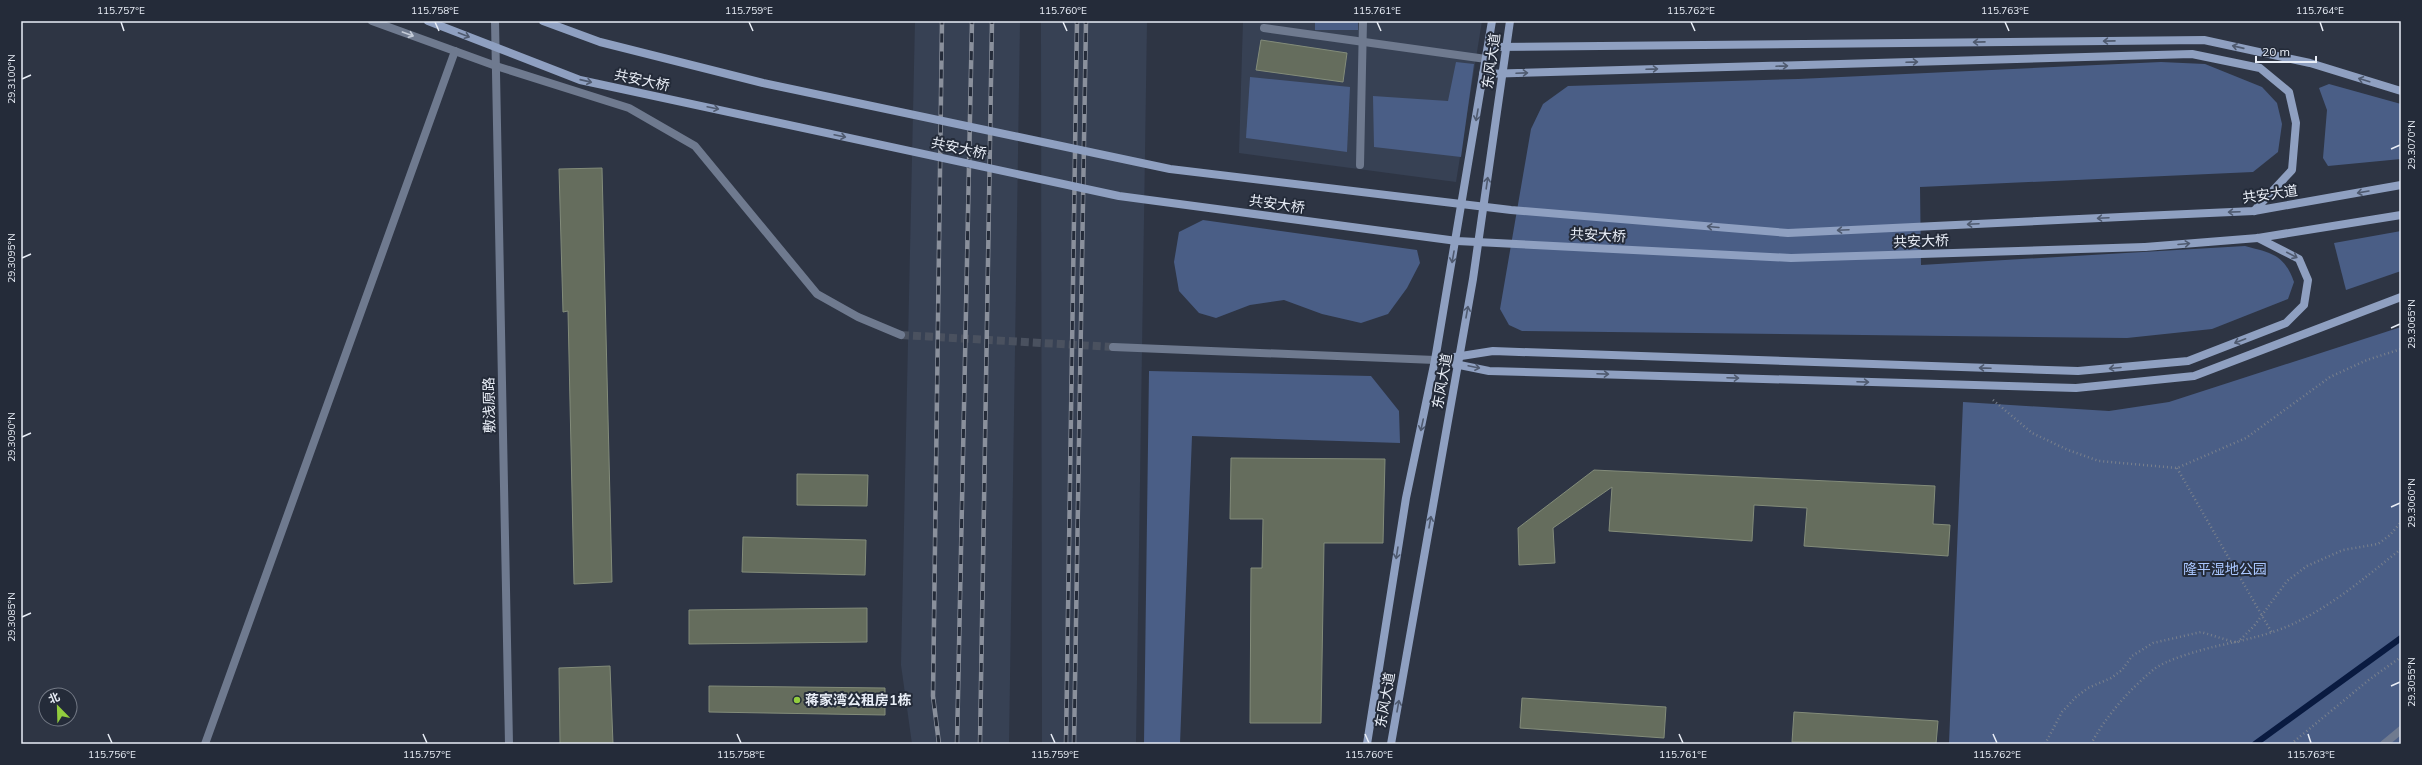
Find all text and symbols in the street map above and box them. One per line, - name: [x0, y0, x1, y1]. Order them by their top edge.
- text: 115.757°E: [97, 4, 145, 17]
- text: 115.758°E: [411, 4, 459, 17]
- text: 115.759°E: [725, 4, 773, 17]
- text: 115.760°E: [1039, 4, 1087, 17]
- text: 115.761°E: [1353, 4, 1401, 17]
- text: 115.762°E: [1667, 4, 1715, 17]
- text: 115.763°E: [1981, 4, 2029, 17]
- text: 115.764°E: [2296, 4, 2344, 17]
- one-way arrow: [402, 31, 414, 39]
- one-way arrow: [458, 32, 470, 40]
- street label: 东风大道: [1478, 32, 1504, 90]
- one-way arrow: [2103, 37, 2116, 45]
- one-way arrow: [1973, 38, 1986, 46]
- scale bar: [2256, 38, 2316, 64]
- one-way arrow: [2232, 43, 2245, 51]
- text: 20 m: [2262, 44, 2290, 59]
- text: 29.3100°N: [5, 54, 18, 104]
- one-way arrow: [1905, 58, 1918, 66]
- one-way arrow: [1775, 62, 1788, 69]
- street label: 共安大桥: [613, 65, 671, 95]
- one-way arrow: [1645, 65, 1658, 73]
- one-way arrow: [1515, 69, 1528, 77]
- one-way arrow: [2357, 76, 2370, 83]
- one-way arrow: [579, 77, 592, 85]
- one-way arrow: [706, 105, 719, 113]
- one-way arrow: [1472, 108, 1480, 121]
- text: 29.3070°N: [2405, 120, 2418, 170]
- one-way arrow: [833, 132, 846, 140]
- street label: 共安大桥: [930, 133, 988, 163]
- one-way arrow: [1483, 177, 1491, 190]
- street label: 共安大道: [2241, 181, 2299, 207]
- one-way arrow: [2356, 188, 2369, 196]
- street label: 共安大桥: [1248, 191, 1306, 217]
- one-way arrow: [2228, 208, 2241, 216]
- one-way arrow: [2097, 214, 2110, 222]
- one-way arrow: [1967, 220, 1980, 228]
- one-way arrow: [1707, 223, 1720, 230]
- street label: 共安大桥: [1570, 225, 1626, 245]
- one-way arrow: [1837, 227, 1850, 234]
- street label: 共安大桥: [1893, 231, 1949, 251]
- text: 29.3095°N: [5, 233, 18, 283]
- one-way arrow: [2177, 240, 2190, 247]
- one-way arrow: [1449, 250, 1457, 263]
- one-way arrow: [2286, 252, 2298, 260]
- text: 29.3065°N: [2405, 299, 2418, 349]
- one-way arrow: [1464, 306, 1472, 319]
- one-way arrow: [2235, 337, 2247, 345]
- street label: 东风大道: [1428, 352, 1456, 410]
- one-way arrow: [1467, 364, 1480, 372]
- one-way arrow: [1979, 364, 1992, 371]
- one-way arrow: [2109, 364, 2122, 371]
- one-way arrow: [1596, 370, 1609, 378]
- one-way arrow: [1726, 374, 1739, 382]
- street label: 敷浅原路: [480, 377, 498, 433]
- one-way arrow: [1856, 378, 1869, 385]
- text: 29.3090°N: [5, 412, 18, 462]
- one-way arrow: [1417, 419, 1425, 432]
- text: 29.3060°N: [2405, 478, 2418, 528]
- one-way arrow: [1426, 516, 1434, 529]
- one-way arrow: [1393, 546, 1401, 559]
- park label: 隆平湿地公园: [2183, 560, 2267, 578]
- text: 29.3085°N: [5, 592, 18, 642]
- text: 29.3055°N: [2405, 657, 2418, 707]
- street label: 东风大道: [1371, 671, 1399, 729]
- north arrow: [38, 687, 78, 727]
- text: 北: [46, 689, 62, 706]
- place label: 蒋家湾公租房1栋: [805, 691, 911, 709]
- marker: 蒋家湾公租房1栋: [792, 695, 802, 705]
- one-way arrow: [1394, 699, 1402, 712]
- text: 115.756°E: [88, 748, 136, 761]
- text: 115.757°E: [403, 748, 451, 761]
- text: 115.758°E: [717, 748, 765, 761]
- text: 115.759°E: [1031, 748, 1079, 761]
- text: 115.760°E: [1345, 748, 1393, 761]
- text: 115.761°E: [1659, 748, 1707, 761]
- text: 115.762°E: [1973, 748, 2021, 761]
- text: 115.763°E: [2287, 748, 2335, 761]

